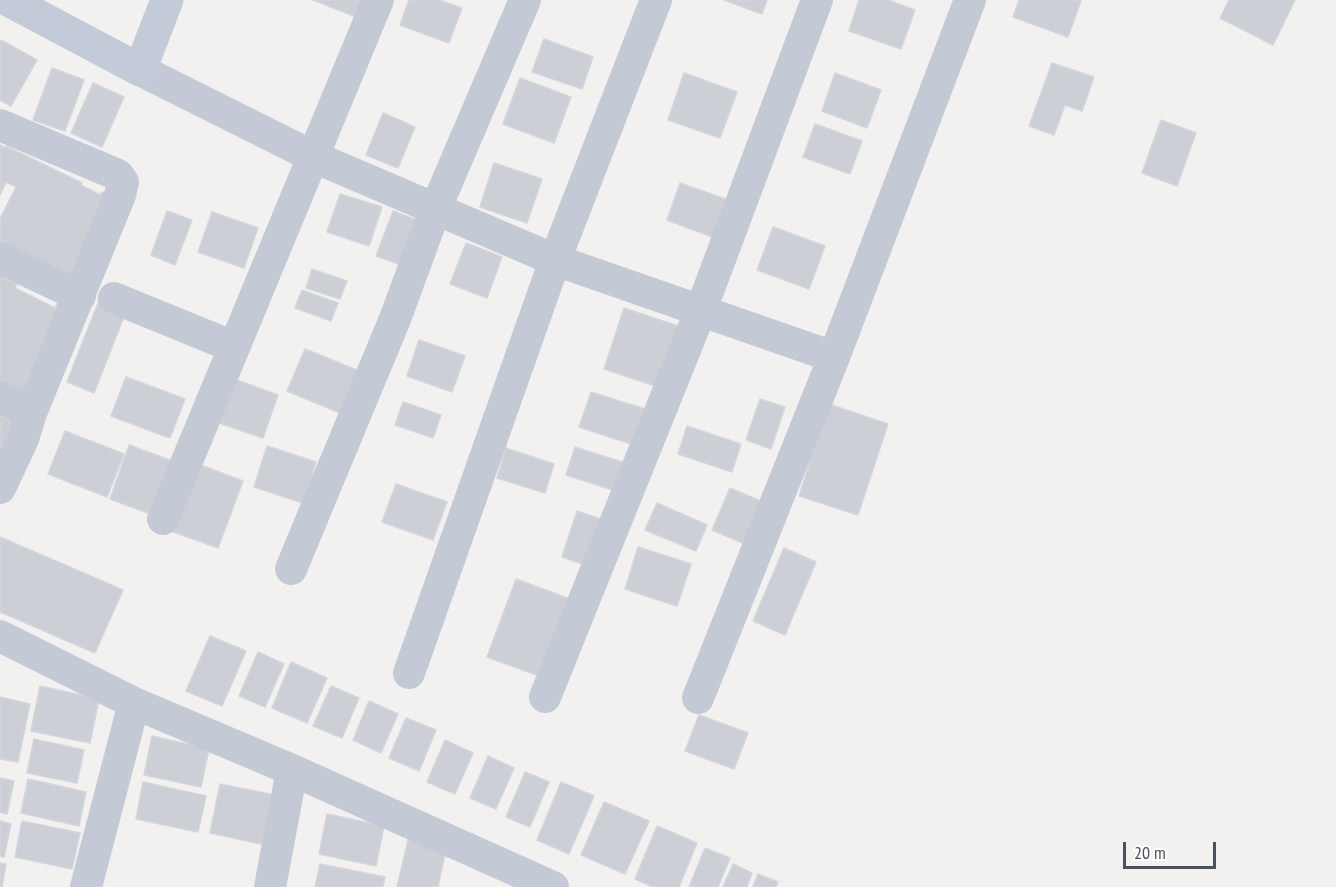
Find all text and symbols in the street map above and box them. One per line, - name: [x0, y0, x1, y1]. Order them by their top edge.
- scale bar: [1126, 830, 1219, 868]
- text: 20 m: [1134, 841, 1166, 864]

